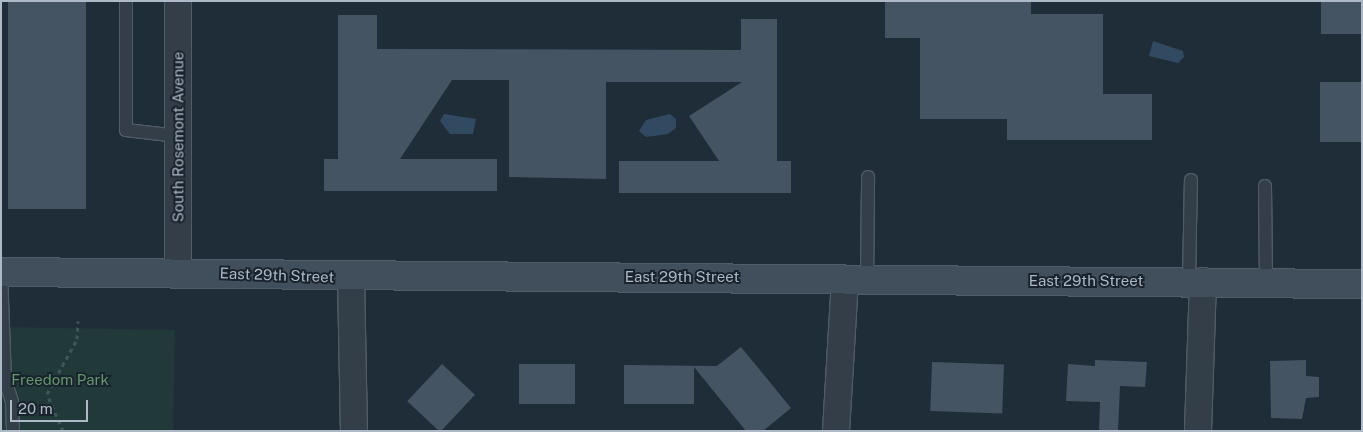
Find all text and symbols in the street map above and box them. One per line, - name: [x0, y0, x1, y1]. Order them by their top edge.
- street label: South Rosemont Avenue: [169, 52, 187, 222]
- street label: East 29th Street: [219, 264, 335, 286]
- street label: East 29th Street: [625, 268, 739, 286]
- street label: East 29th Street: [1029, 272, 1143, 290]
- park label: Freedom Park: [11, 371, 109, 389]
- scale bar: [12, 390, 90, 422]
- text: 20 m: [18, 400, 53, 417]

